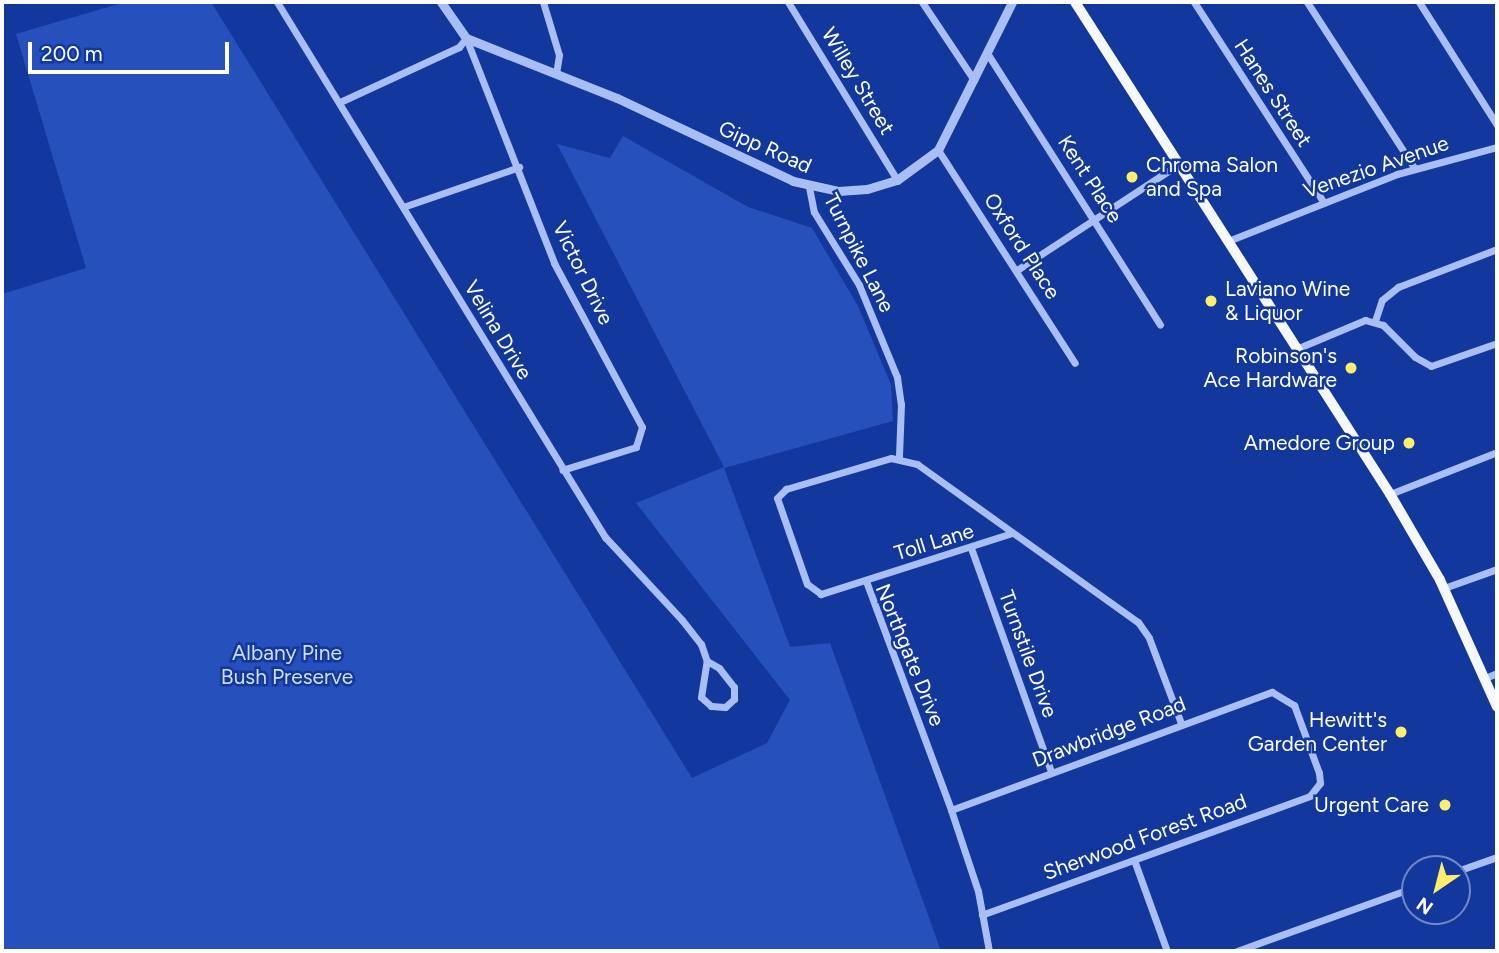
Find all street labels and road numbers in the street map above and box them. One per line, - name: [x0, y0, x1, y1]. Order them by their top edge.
- street label: Willey Street: [816, 23, 900, 139]
- street label: Hanes Street: [1229, 34, 1317, 152]
- street label: Gipp Road: [715, 115, 815, 179]
- street label: Venezio Avenue: [1300, 130, 1452, 204]
- street label: Kent Place: [1052, 131, 1128, 227]
- street label: Oxford Place: [978, 188, 1066, 304]
- street label: Turnpike Lane: [818, 189, 900, 317]
- street label: Victor Drive: [547, 217, 619, 329]
- street label: Velina Drive: [459, 276, 537, 384]
- street label: Toll Lane: [891, 518, 977, 566]
- street label: Northgate Drive: [870, 580, 950, 730]
- street label: Turnstile Drive: [993, 587, 1063, 721]
- street label: Drawbridge Road: [1029, 691, 1189, 773]
- street label: Sherwood Forest Road: [1040, 788, 1250, 886]

